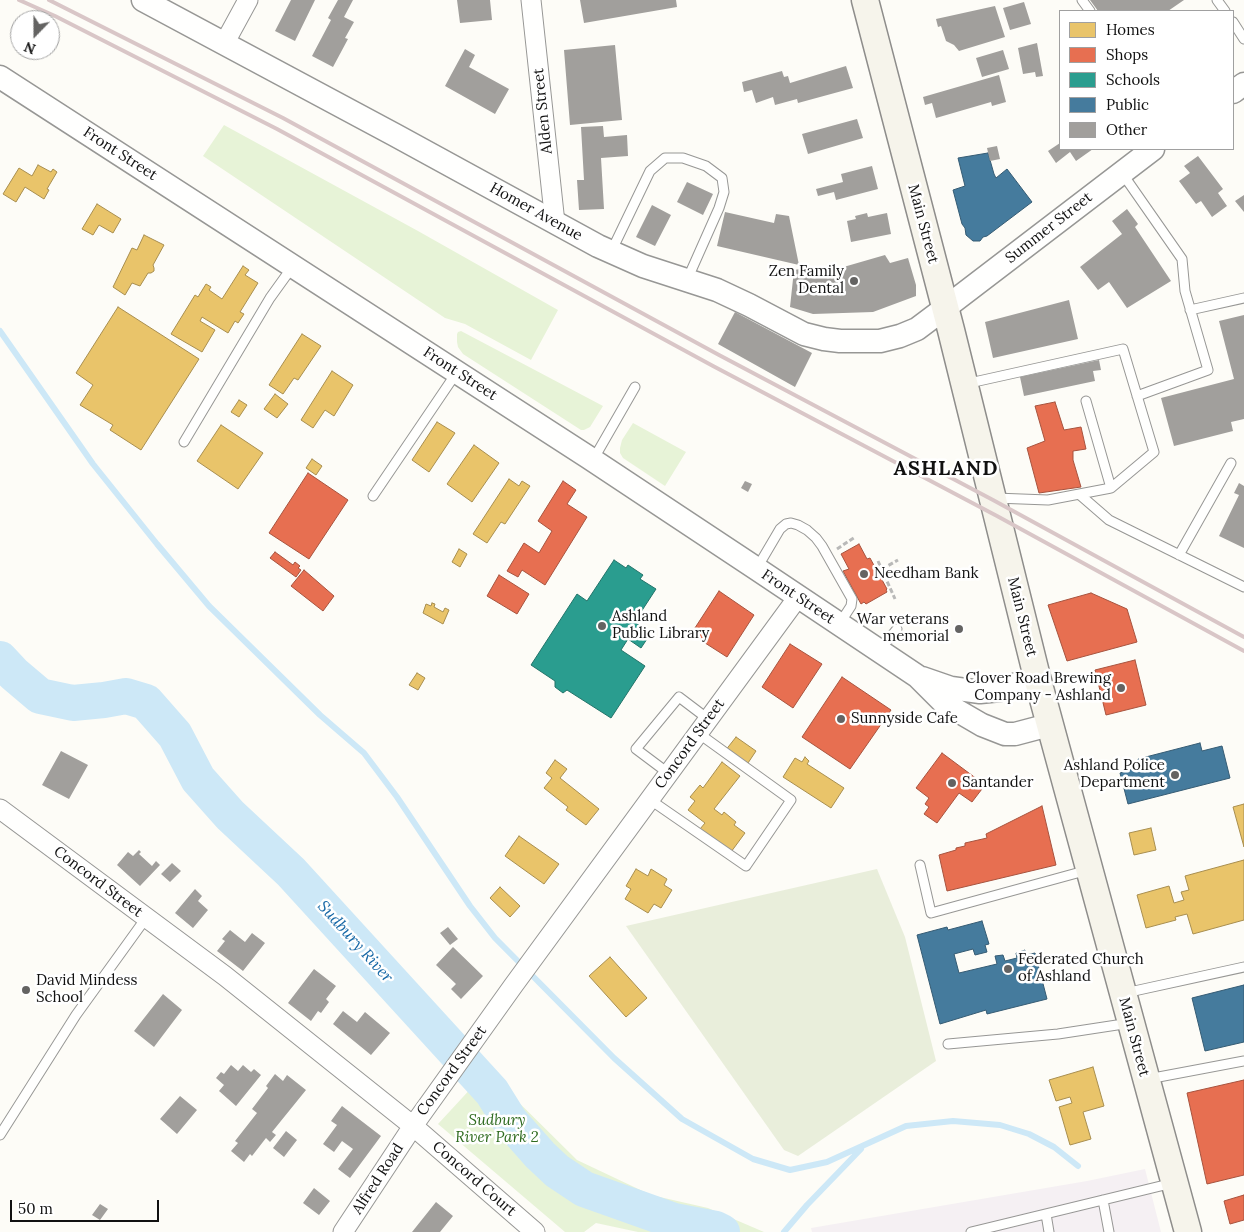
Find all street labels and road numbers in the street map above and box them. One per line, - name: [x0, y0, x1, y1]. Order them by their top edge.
- street label: Alden Street: [530, 67, 556, 155]
- street label: Front Street: [80, 123, 160, 185]
- street label: Homer Avenue: [487, 179, 585, 245]
- street label: Main Street: [904, 182, 942, 266]
- street label: Summer Street: [1002, 188, 1096, 268]
- street label: Front Street: [420, 343, 500, 405]
- street label: Front Street: [758, 566, 838, 628]
- street label: Main Street: [1003, 575, 1041, 659]
- street label: Concord Street: [651, 695, 729, 793]
- street label: Concord Street: [50, 843, 146, 921]
- street label: Main Street: [1115, 995, 1153, 1079]
- street label: Concord Street: [413, 1022, 491, 1120]
- street label: Concord Court: [428, 1138, 520, 1220]
- street label: Alfred Road: [348, 1140, 408, 1218]

